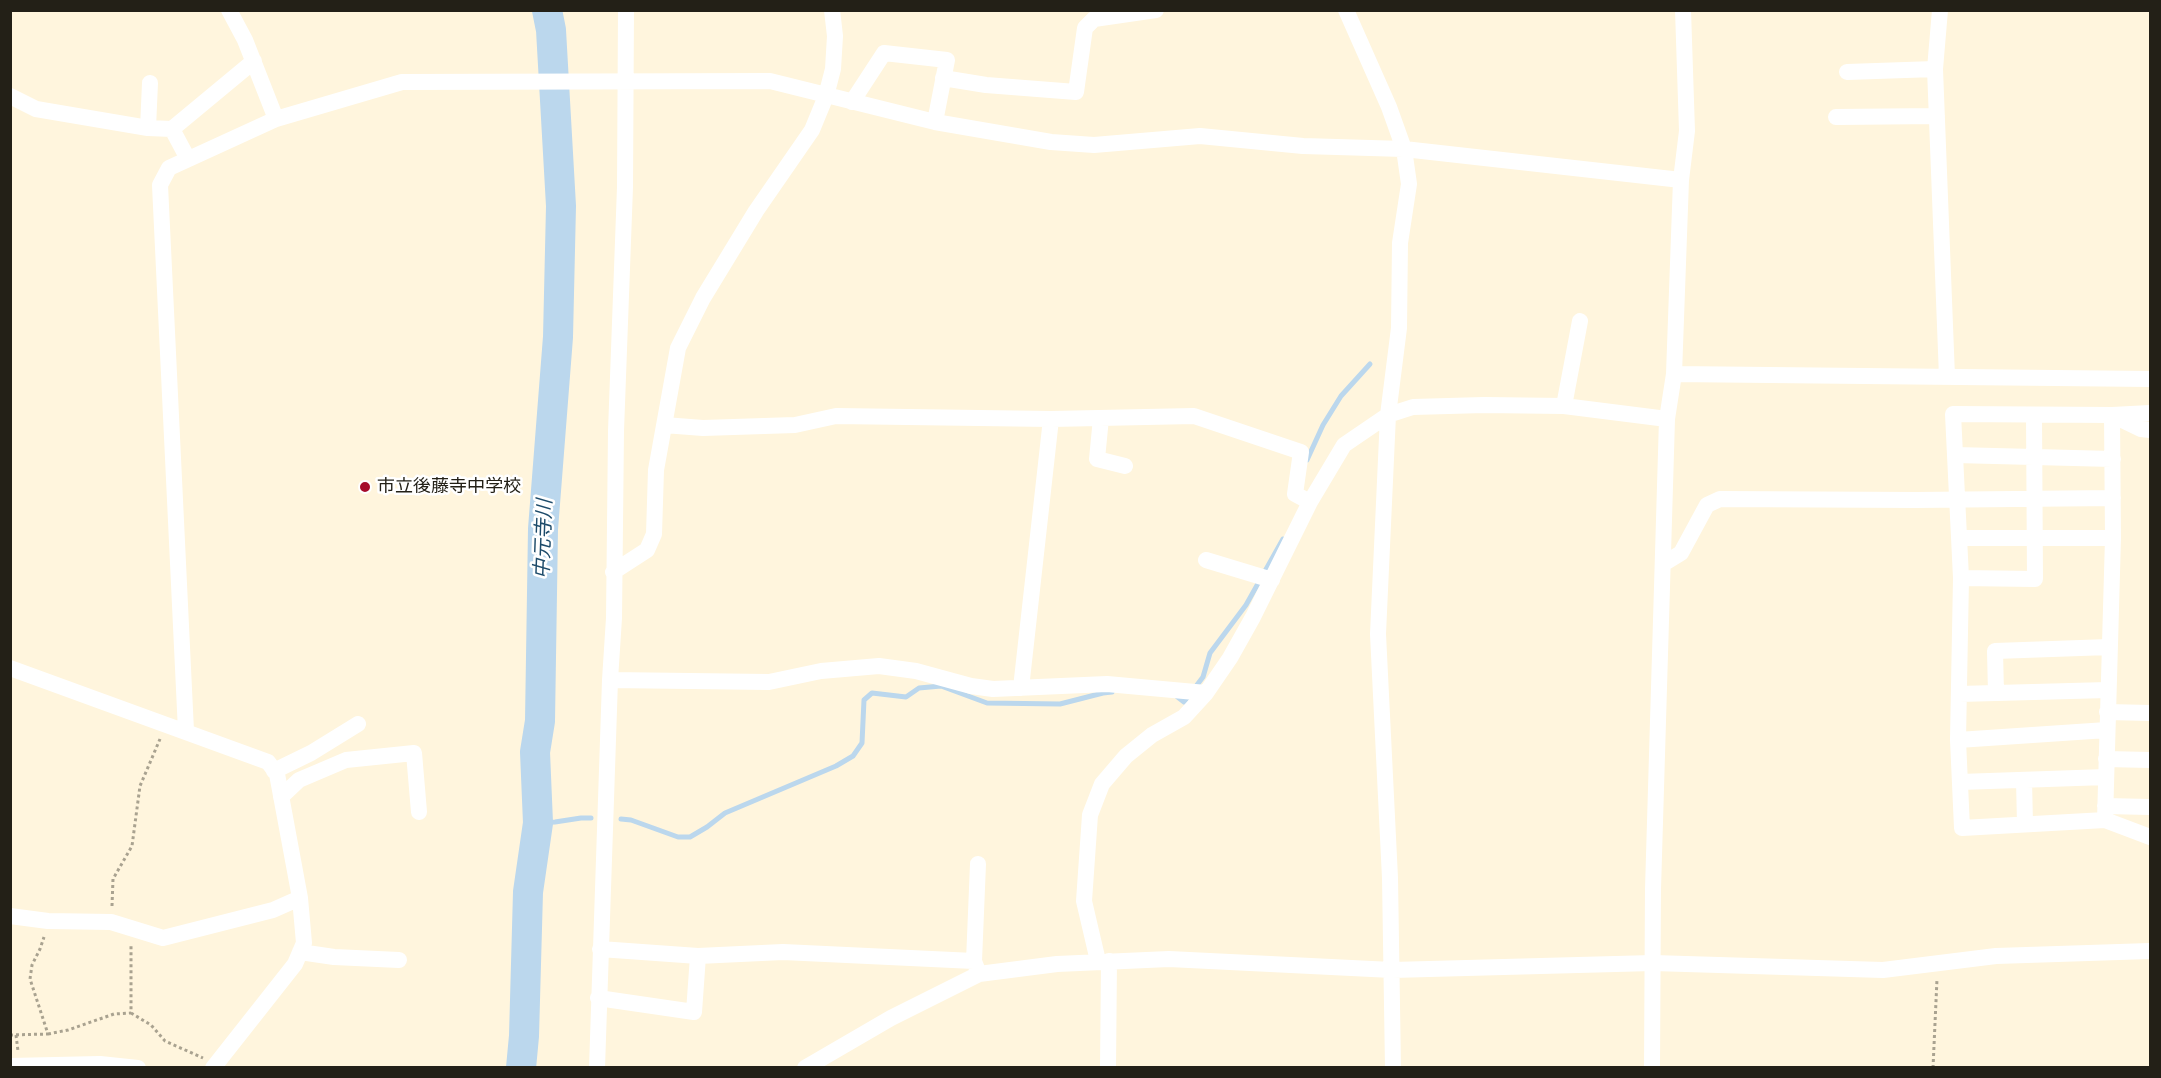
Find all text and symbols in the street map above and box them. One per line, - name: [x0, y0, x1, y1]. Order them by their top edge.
- place label: 市立後藤寺中学校: [377, 476, 521, 498]
- marker: 市立後藤寺中学校: [358, 480, 372, 494]
- water label: 中元寺川: [531, 499, 557, 579]

